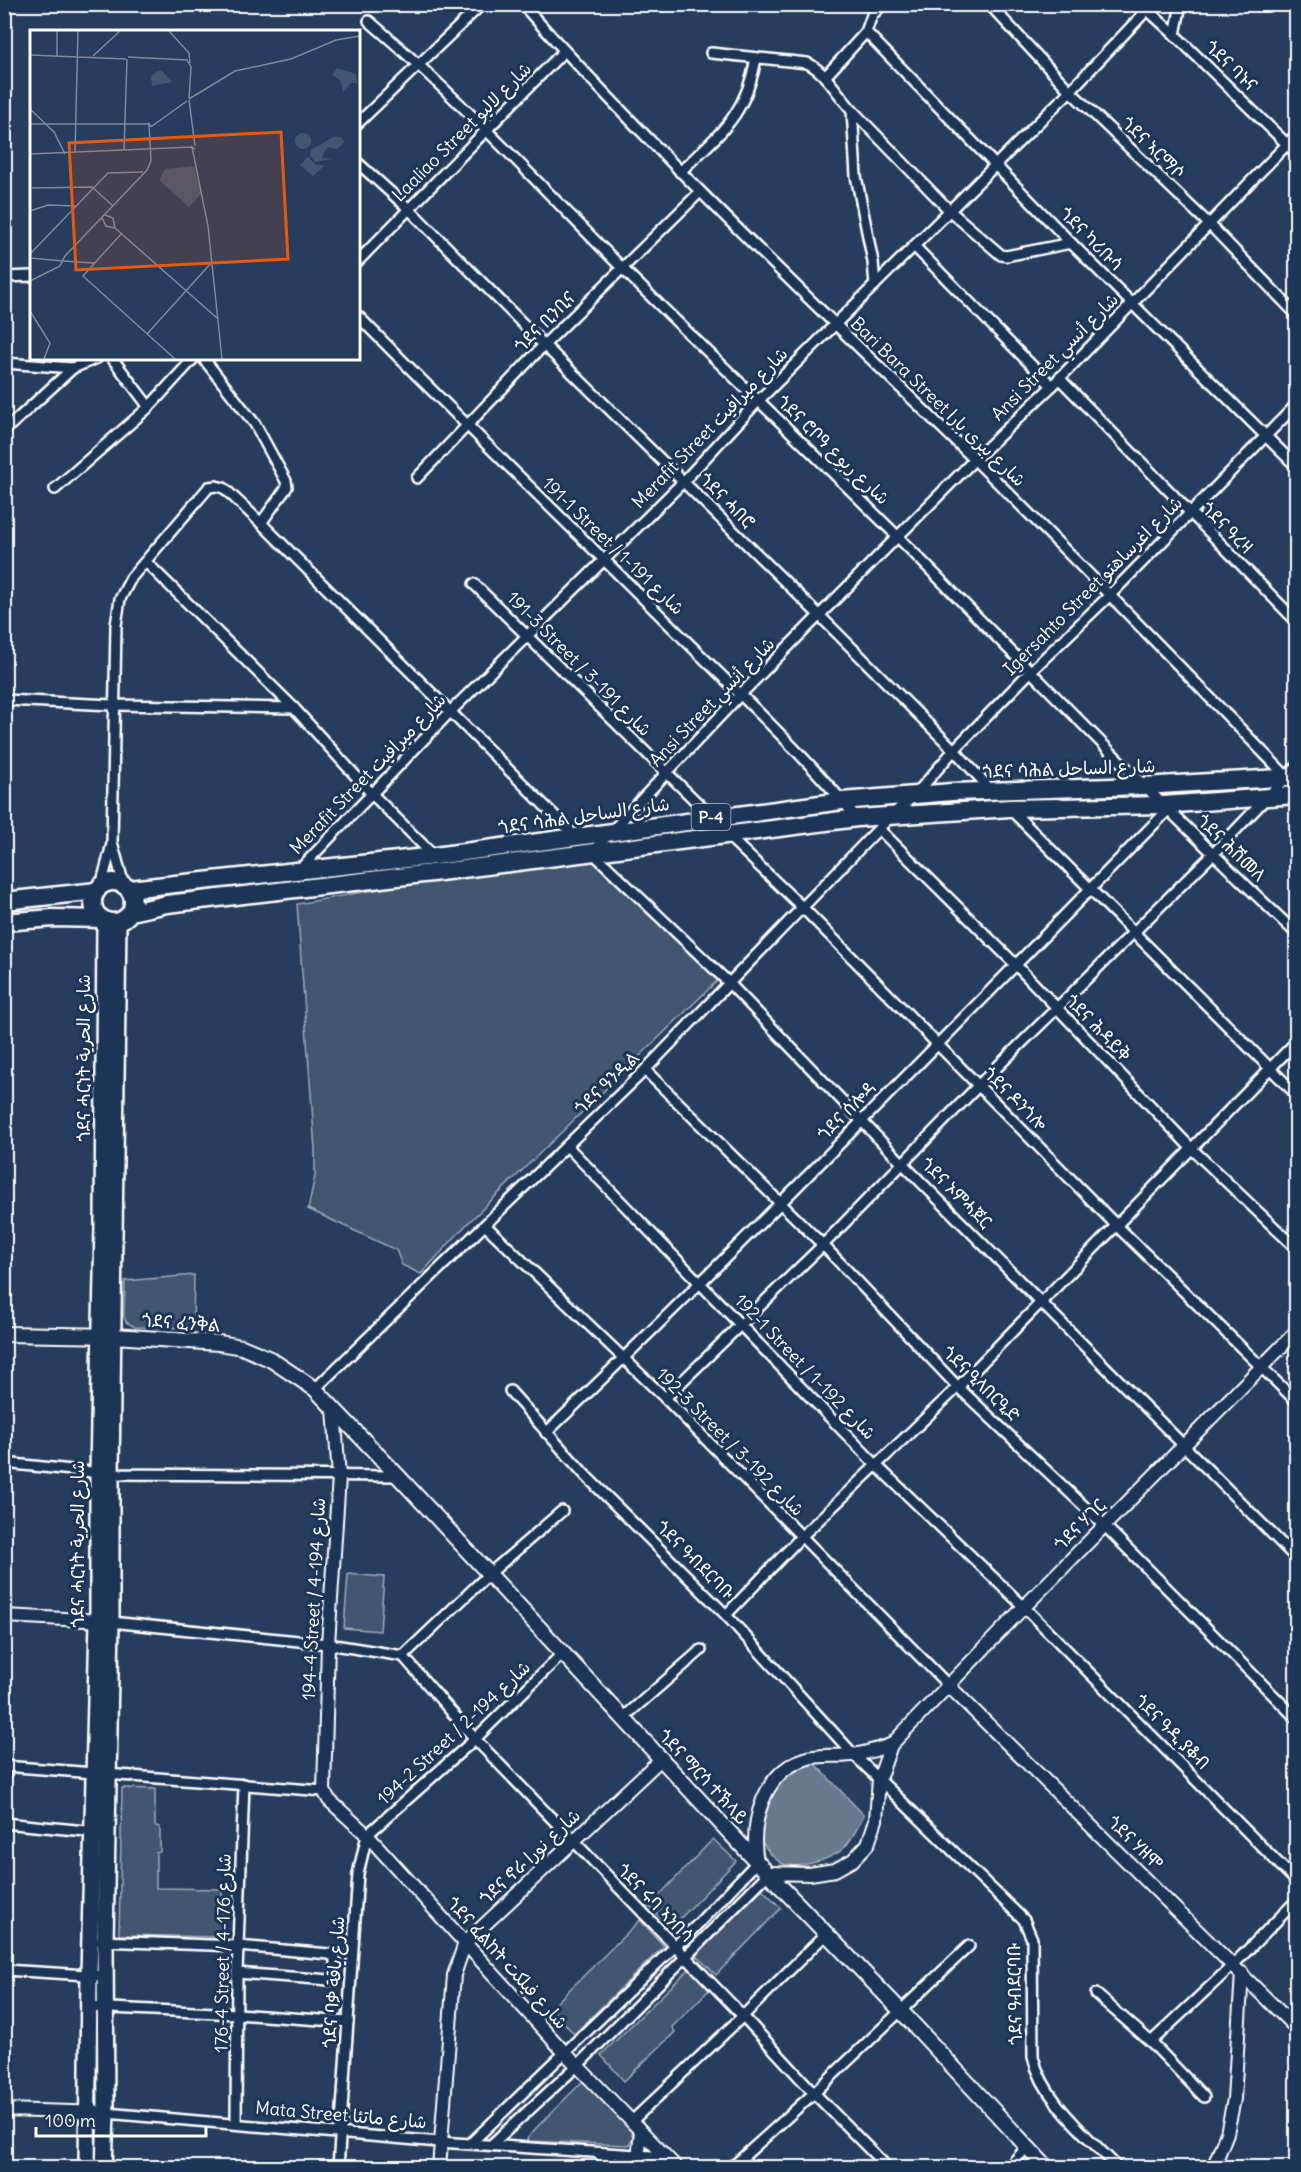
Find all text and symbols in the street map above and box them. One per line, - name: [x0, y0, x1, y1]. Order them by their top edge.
- inset map: [30, 30, 360, 360]
- street label: ጎደና ባኑና: [1200, 35, 1262, 96]
- street label: Laaliao Street شارع لاليو: [387, 57, 537, 207]
- street label: ጎደና ኣርማሶ: [1116, 111, 1190, 184]
- street label: ጎደና ካሪቡሳ: [1055, 202, 1128, 275]
- street label: ጎደና ቢንቢና: [509, 286, 580, 357]
- street label: Ansi Street شارع أنسي: [986, 288, 1127, 429]
- street label: Bari Bara Street شارع بيرى بارا: [845, 312, 1031, 492]
- street label: Merafit Street شارع ميرافيت: [627, 342, 793, 514]
- street label: ጎደና ሮቦዓ شارع ربوع: [771, 390, 895, 510]
- street label: ጎደና ሓበሮ: [694, 468, 760, 534]
- street label: 191-1 Street / شارع 191-1: [537, 472, 689, 620]
- street label: Igersahto Street شارع اغرساهتو: [998, 491, 1188, 681]
- street label: ጎደና ዓረዛ: [1197, 497, 1258, 558]
- street label: 191-3 Street / شارع 191-3: [501, 586, 657, 742]
- street label: Ansi Street شارع أنسي: [644, 632, 783, 775]
- street label: Merafit Street شارع ميرافيت: [285, 688, 451, 860]
- street label: ጎደና ሳሕል شارع الساحل: [982, 754, 1156, 784]
- street label: ጎደና ሳሕል شارع الساحل: [497, 792, 671, 840]
- road number: P-4: [692, 804, 730, 830]
- street label: ጎደና ሕሽመለ: [1192, 809, 1271, 886]
- street label: ጎደና ሓርነት شارع الحرية: [72, 974, 96, 1142]
- street label: ጎደና ሕዳይቅ: [1061, 989, 1136, 1066]
- street label: ጎደና ዓንዲል: [569, 1046, 644, 1119]
- street label: ጎደና ዶንጎሎ: [978, 1062, 1052, 1136]
- street label: ጎደና ሰሎዳ: [812, 1076, 881, 1145]
- street label: ጎደና ኦምሓጀር: [916, 1152, 997, 1233]
- street label: 192-1 Street / شارع 192-1: [729, 1289, 881, 1445]
- street label: ጎደና ፈንቅል: [141, 1308, 221, 1337]
- street label: ጎደና ዒላበርዒድ: [938, 1341, 1025, 1427]
- street label: 192-3 Street / شارع 192-3: [651, 1363, 809, 1521]
- street label: ጎደና ሓርነት شارع الحرية: [66, 1460, 90, 1628]
- street label: ጎደና ሃገር: [1049, 1494, 1110, 1555]
- street label: 194-4 Street / شارع 194-4: [297, 1497, 331, 1701]
- street label: ጎደና ዓብደርባቡ: [651, 1516, 740, 1604]
- street label: 194-2 Street / شارع 194-2: [372, 1656, 536, 1810]
- street label: ጎደና ዓዲ ያቆብ: [1130, 1689, 1215, 1774]
- street label: ጎደና ማርሳ ተኽላይ: [653, 1724, 753, 1829]
- street label: ጎደና ኖራ شارع نورا: [474, 1804, 586, 1910]
- street label: ጎደና ሃዘሞ: [1103, 1810, 1168, 1875]
- street label: 176-4 Street / شارع 176-4: [209, 1853, 237, 2053]
- street label: ጎደና ሩባ ኣንበሳ: [612, 1858, 699, 1947]
- street label: ጎደና ፈልከት شارع فيلكت: [441, 1892, 573, 2034]
- street label: ጎደና ባቃ شارع باقة: [317, 1915, 351, 2049]
- street label: ጎደና ዓብደርባቡ: [1002, 1942, 1027, 2045]
- street label: Mata Street شارع ماتئا: [254, 2096, 428, 2134]
- scale bar: [36, 2100, 206, 2138]
- text: 100 m: [45, 2109, 96, 2132]

